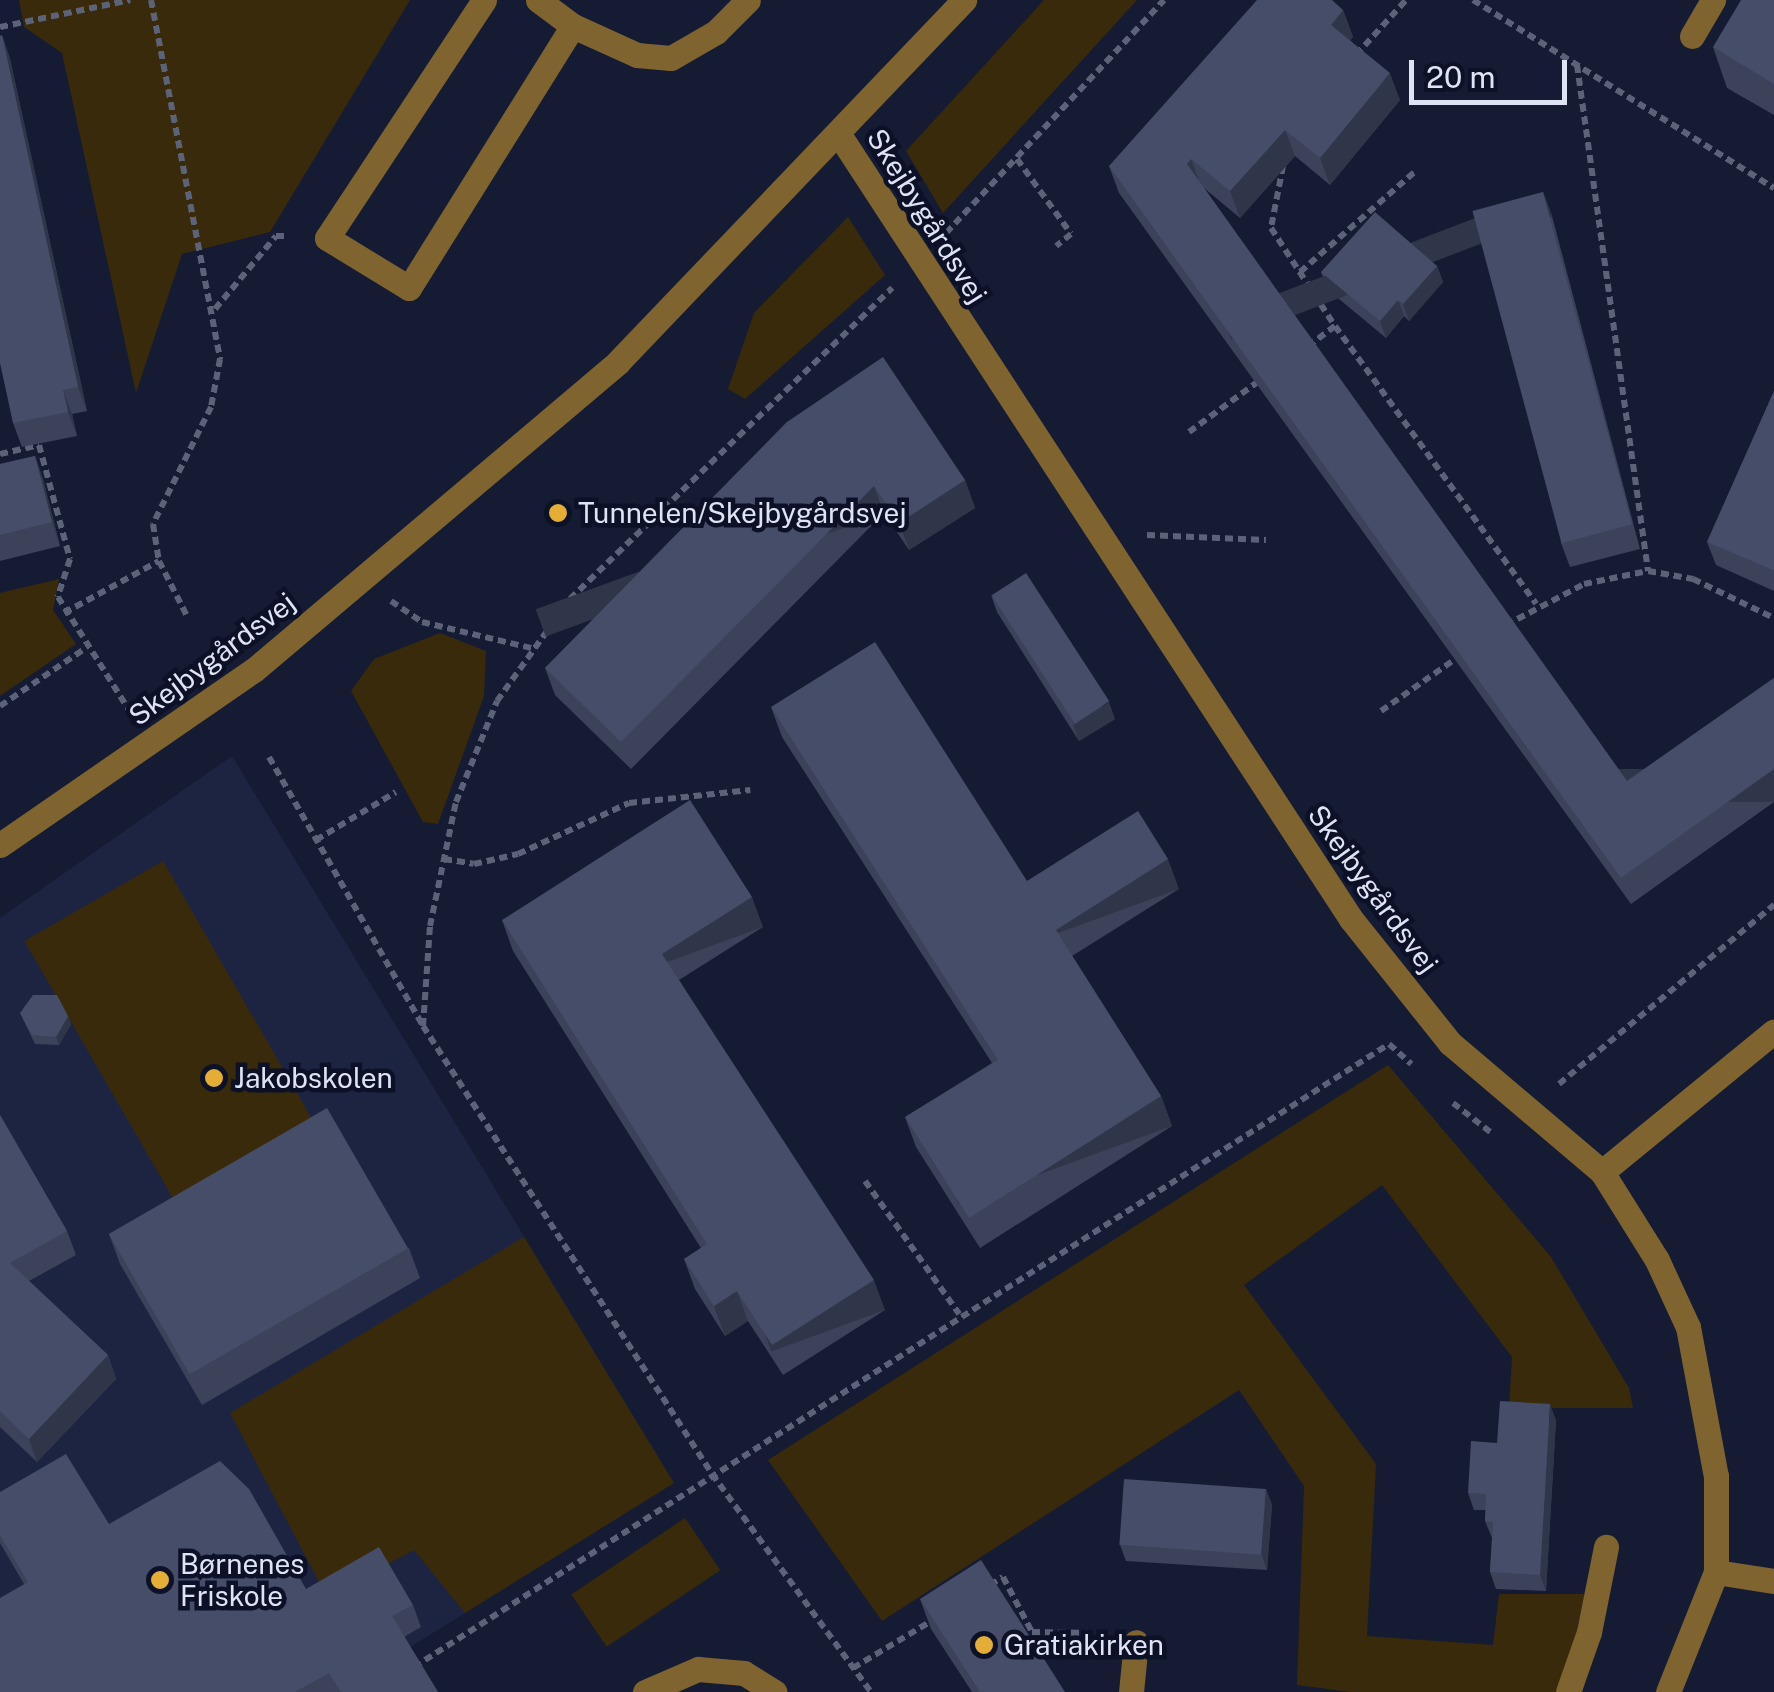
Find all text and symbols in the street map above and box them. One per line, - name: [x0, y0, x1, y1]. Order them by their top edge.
- scale bar: [1414, 40, 1572, 102]
- text: 20 m: [1426, 59, 1495, 95]
- street label: Skejbygårdsvej: [860, 123, 994, 309]
- place label: Tunnelen/Skejbygårdsvej: [578, 496, 907, 530]
- marker: Tunnelen/Skejbygårdsvej: [547, 502, 569, 524]
- street label: Skejbygårdsvej: [122, 586, 302, 732]
- street label: Skejbygårdsvej: [1301, 798, 1445, 980]
- place label: Jakobskolen: [234, 1061, 393, 1095]
- marker: Jakobskolen: [203, 1067, 225, 1089]
- place label: Børnenes Friskole: [180, 1547, 304, 1613]
- marker: Børnenes Friskole: [149, 1569, 171, 1591]
- place label: Gratiakirken: [1004, 1628, 1164, 1662]
- marker: Gratiakirken: [973, 1634, 995, 1656]

